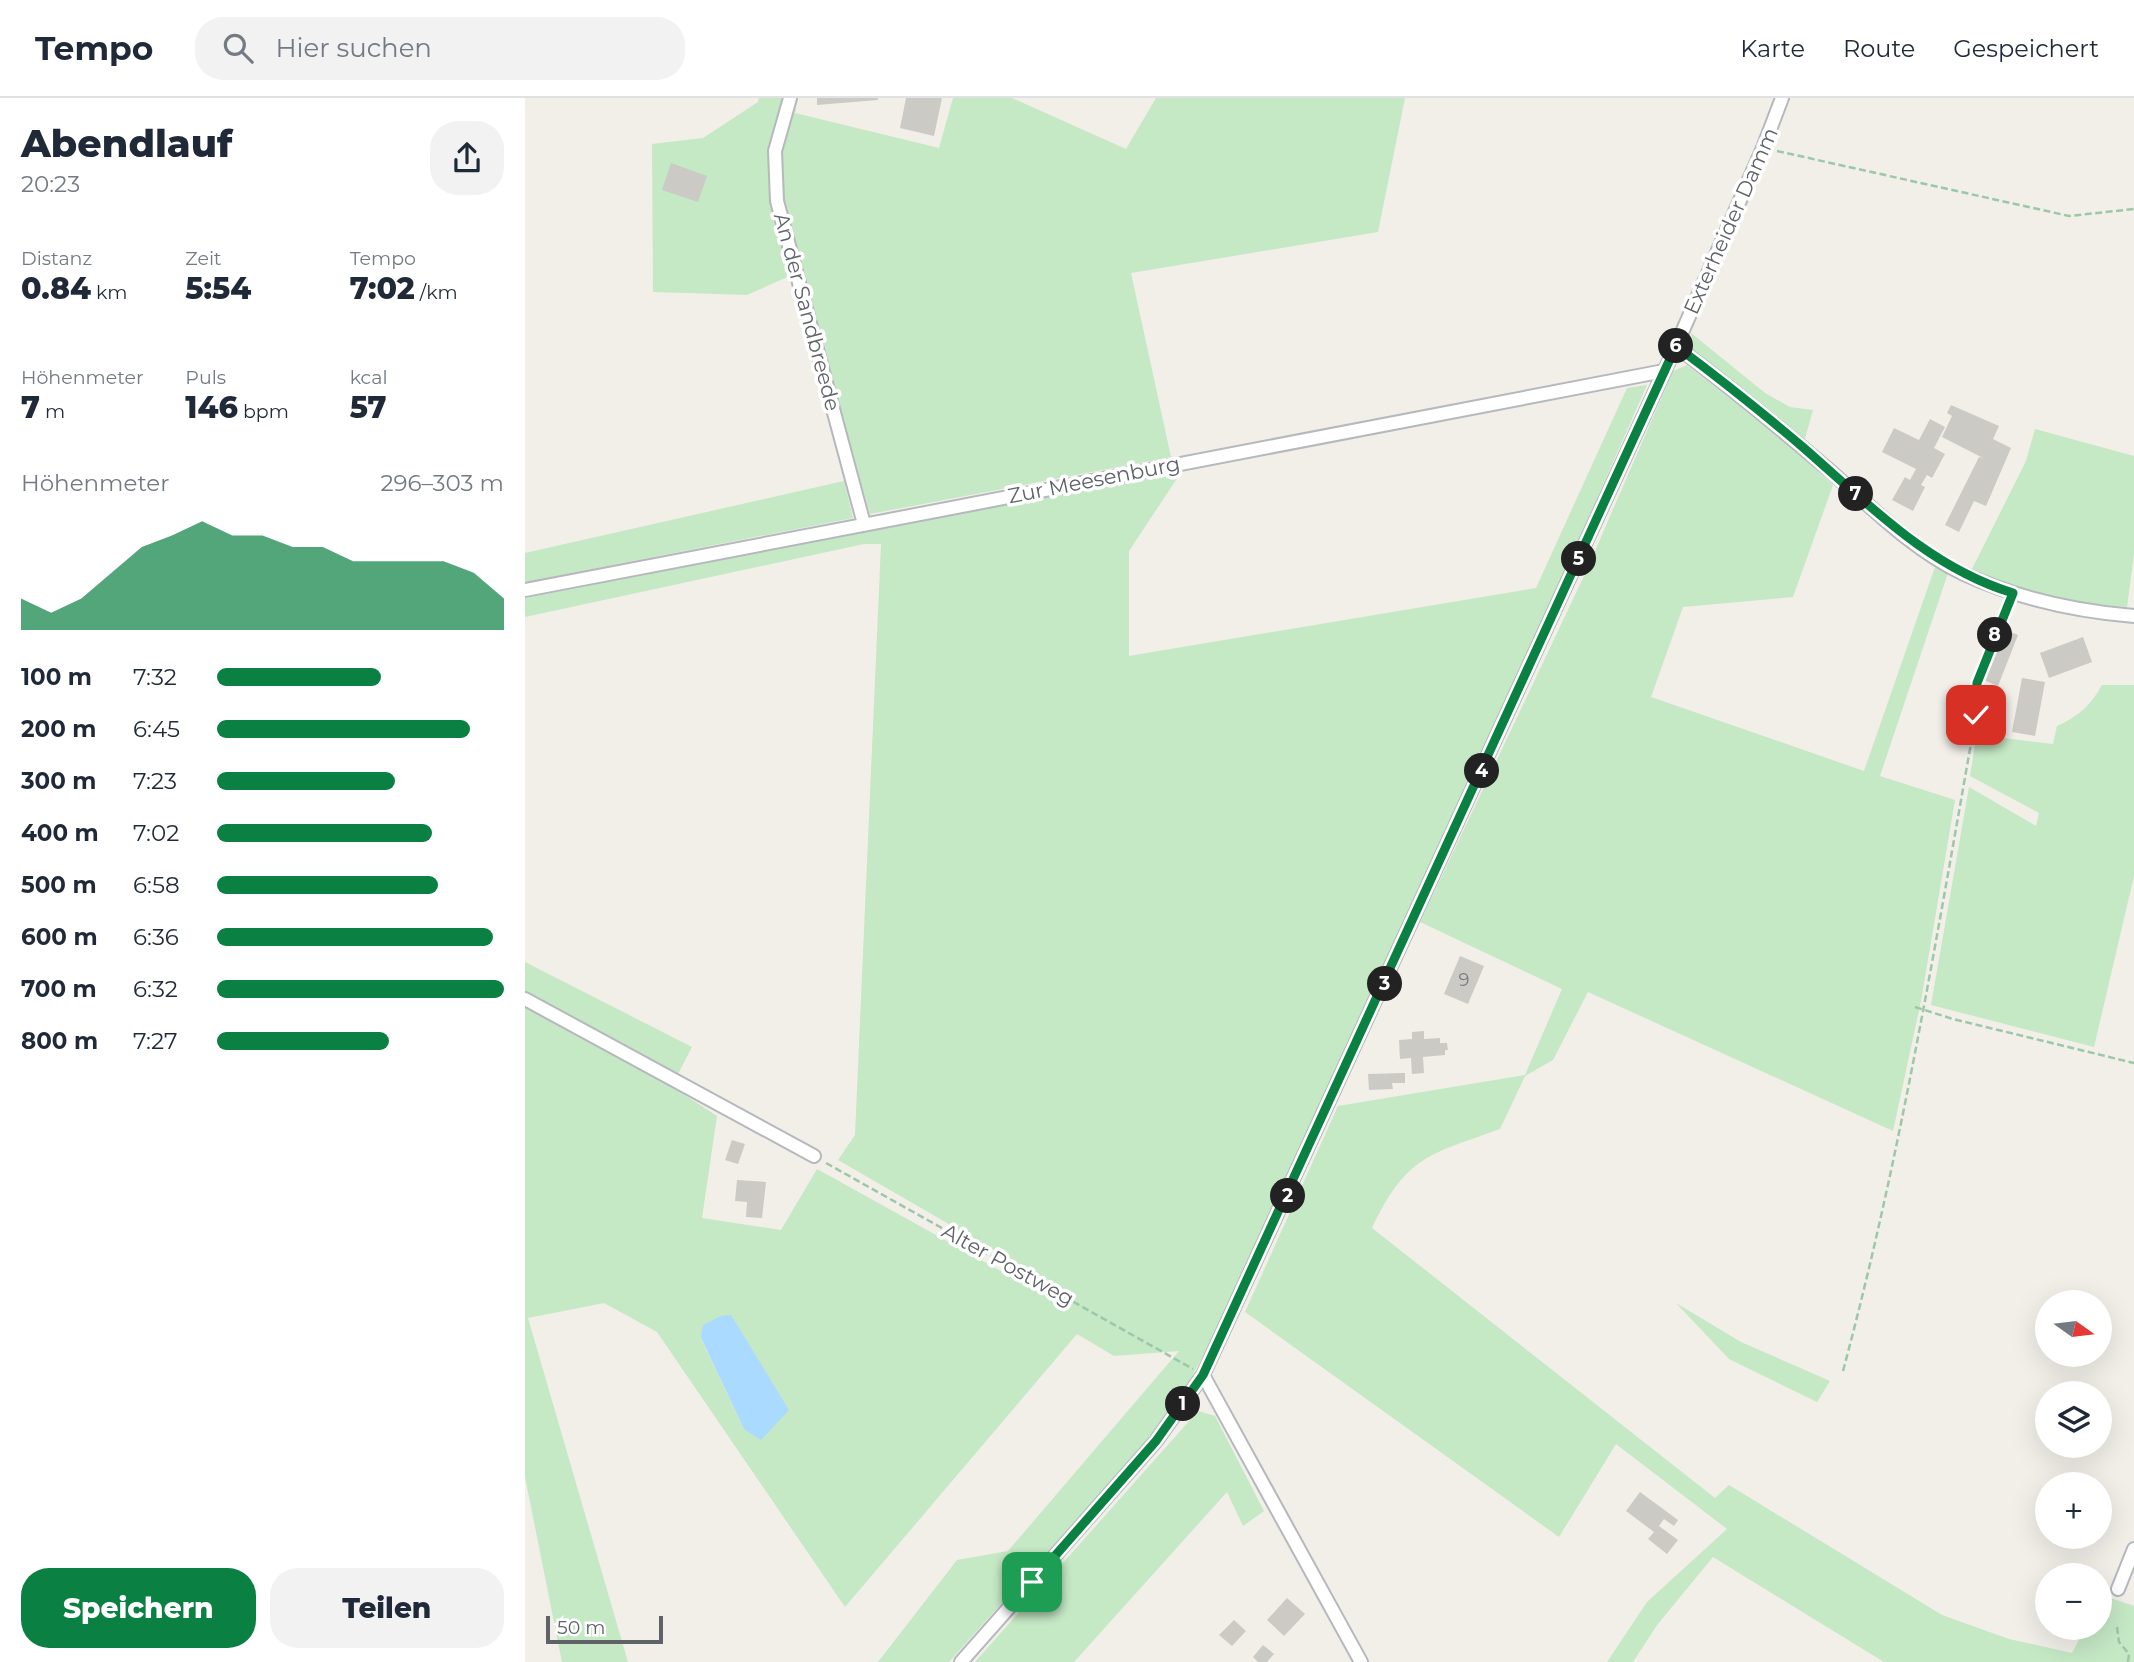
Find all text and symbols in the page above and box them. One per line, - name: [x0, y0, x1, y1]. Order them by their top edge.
- search box: [195, 17, 685, 80]
- text: Tempo: [35, 28, 153, 68]
- icon: search: [219, 29, 257, 67]
- text: Hier suchen: [275, 32, 432, 64]
- text: Karte: [1740, 34, 1805, 63]
- text: Route: [1843, 34, 1915, 63]
- text: Gespeichert: [1953, 34, 2099, 63]
- text: Abendlauf: [21, 120, 232, 167]
- button: share: [430, 121, 504, 195]
- street label: Exterheider Damm: [1678, 124, 1783, 318]
- text: 20:23: [21, 170, 80, 198]
- street label: An der Sandbreede: [769, 210, 846, 414]
- text: Distanz: [21, 247, 92, 270]
- text: Zeit: [185, 247, 222, 270]
- text: Tempo: [350, 247, 416, 270]
- text: 0.84: [21, 270, 91, 307]
- text: 5:54: [185, 270, 251, 307]
- text: 7:02: [350, 270, 415, 307]
- text: km: [91, 281, 127, 304]
- text: /km: [415, 281, 458, 304]
- pin: 6: [1659, 328, 1693, 364]
- text: 6: [1669, 334, 1682, 357]
- text: Höhenmeter: [21, 366, 144, 389]
- text: Puls: [185, 366, 226, 389]
- text: kcal: [350, 366, 388, 389]
- text: 7: [21, 389, 40, 426]
- text: 146: [185, 389, 238, 426]
- text: 57: [350, 389, 387, 426]
- text: m: [40, 400, 65, 423]
- text: bpm: [238, 400, 289, 423]
- street label: Zur Meesenburg: [1006, 451, 1182, 508]
- text: Höhenmeter: [21, 469, 169, 497]
- text: 296–303 m: [380, 469, 504, 497]
- pin: 7: [1839, 476, 1873, 512]
- text: 7: [1850, 482, 1861, 505]
- pin: 5: [1561, 542, 1597, 576]
- text: 5: [1573, 547, 1584, 570]
- pin: 8: [1977, 618, 2013, 652]
- text: 8: [1988, 623, 2001, 646]
- text: 100 m: [21, 663, 92, 691]
- text: 7:32: [133, 663, 177, 691]
- pin: [1946, 685, 2006, 745]
- icon: check: [1957, 696, 1995, 734]
- text: 200 m: [21, 715, 96, 743]
- text: 6:45: [133, 715, 180, 743]
- pin: 4: [1465, 754, 1499, 788]
- text: 4: [1475, 759, 1488, 782]
- text: 300 m: [21, 767, 97, 795]
- text: 7:23: [133, 767, 177, 795]
- text: 400 m: [21, 819, 99, 847]
- text: 7:02: [133, 819, 179, 847]
- text: 500 m: [21, 871, 97, 899]
- text: 6:58: [133, 871, 180, 899]
- text: 600 m: [21, 923, 98, 951]
- text: 6:36: [133, 923, 179, 951]
- pin: 3: [1367, 966, 1403, 1001]
- house number: 9: [1459, 969, 1470, 991]
- text: 3: [1379, 972, 1390, 995]
- text: 700 m: [21, 975, 97, 1003]
- text: 6:32: [133, 975, 178, 1003]
- text: 800 m: [21, 1027, 98, 1055]
- text: 7:27: [133, 1027, 178, 1055]
- pin: 2: [1271, 1178, 1305, 1214]
- text: 2: [1282, 1184, 1293, 1207]
- street label: Alter Postweg: [938, 1218, 1079, 1311]
- north arrow: [2035, 1290, 2112, 1367]
- map controls: [2035, 1290, 2112, 1640]
- button: layers: [2035, 1381, 2112, 1458]
- pin: 1: [1165, 1386, 1201, 1422]
- text: 1: [1179, 1392, 1186, 1415]
- button: +: [2035, 1472, 2112, 1549]
- pin: [1002, 1552, 1062, 1612]
- icon: arrive: [1013, 1563, 1051, 1601]
- button: −: [2035, 1563, 2112, 1640]
- button: Speichern: [21, 1568, 256, 1648]
- button: Teilen: [270, 1568, 504, 1648]
- scale bar: [546, 1613, 663, 1645]
- text: 50 m: [557, 1616, 605, 1639]

